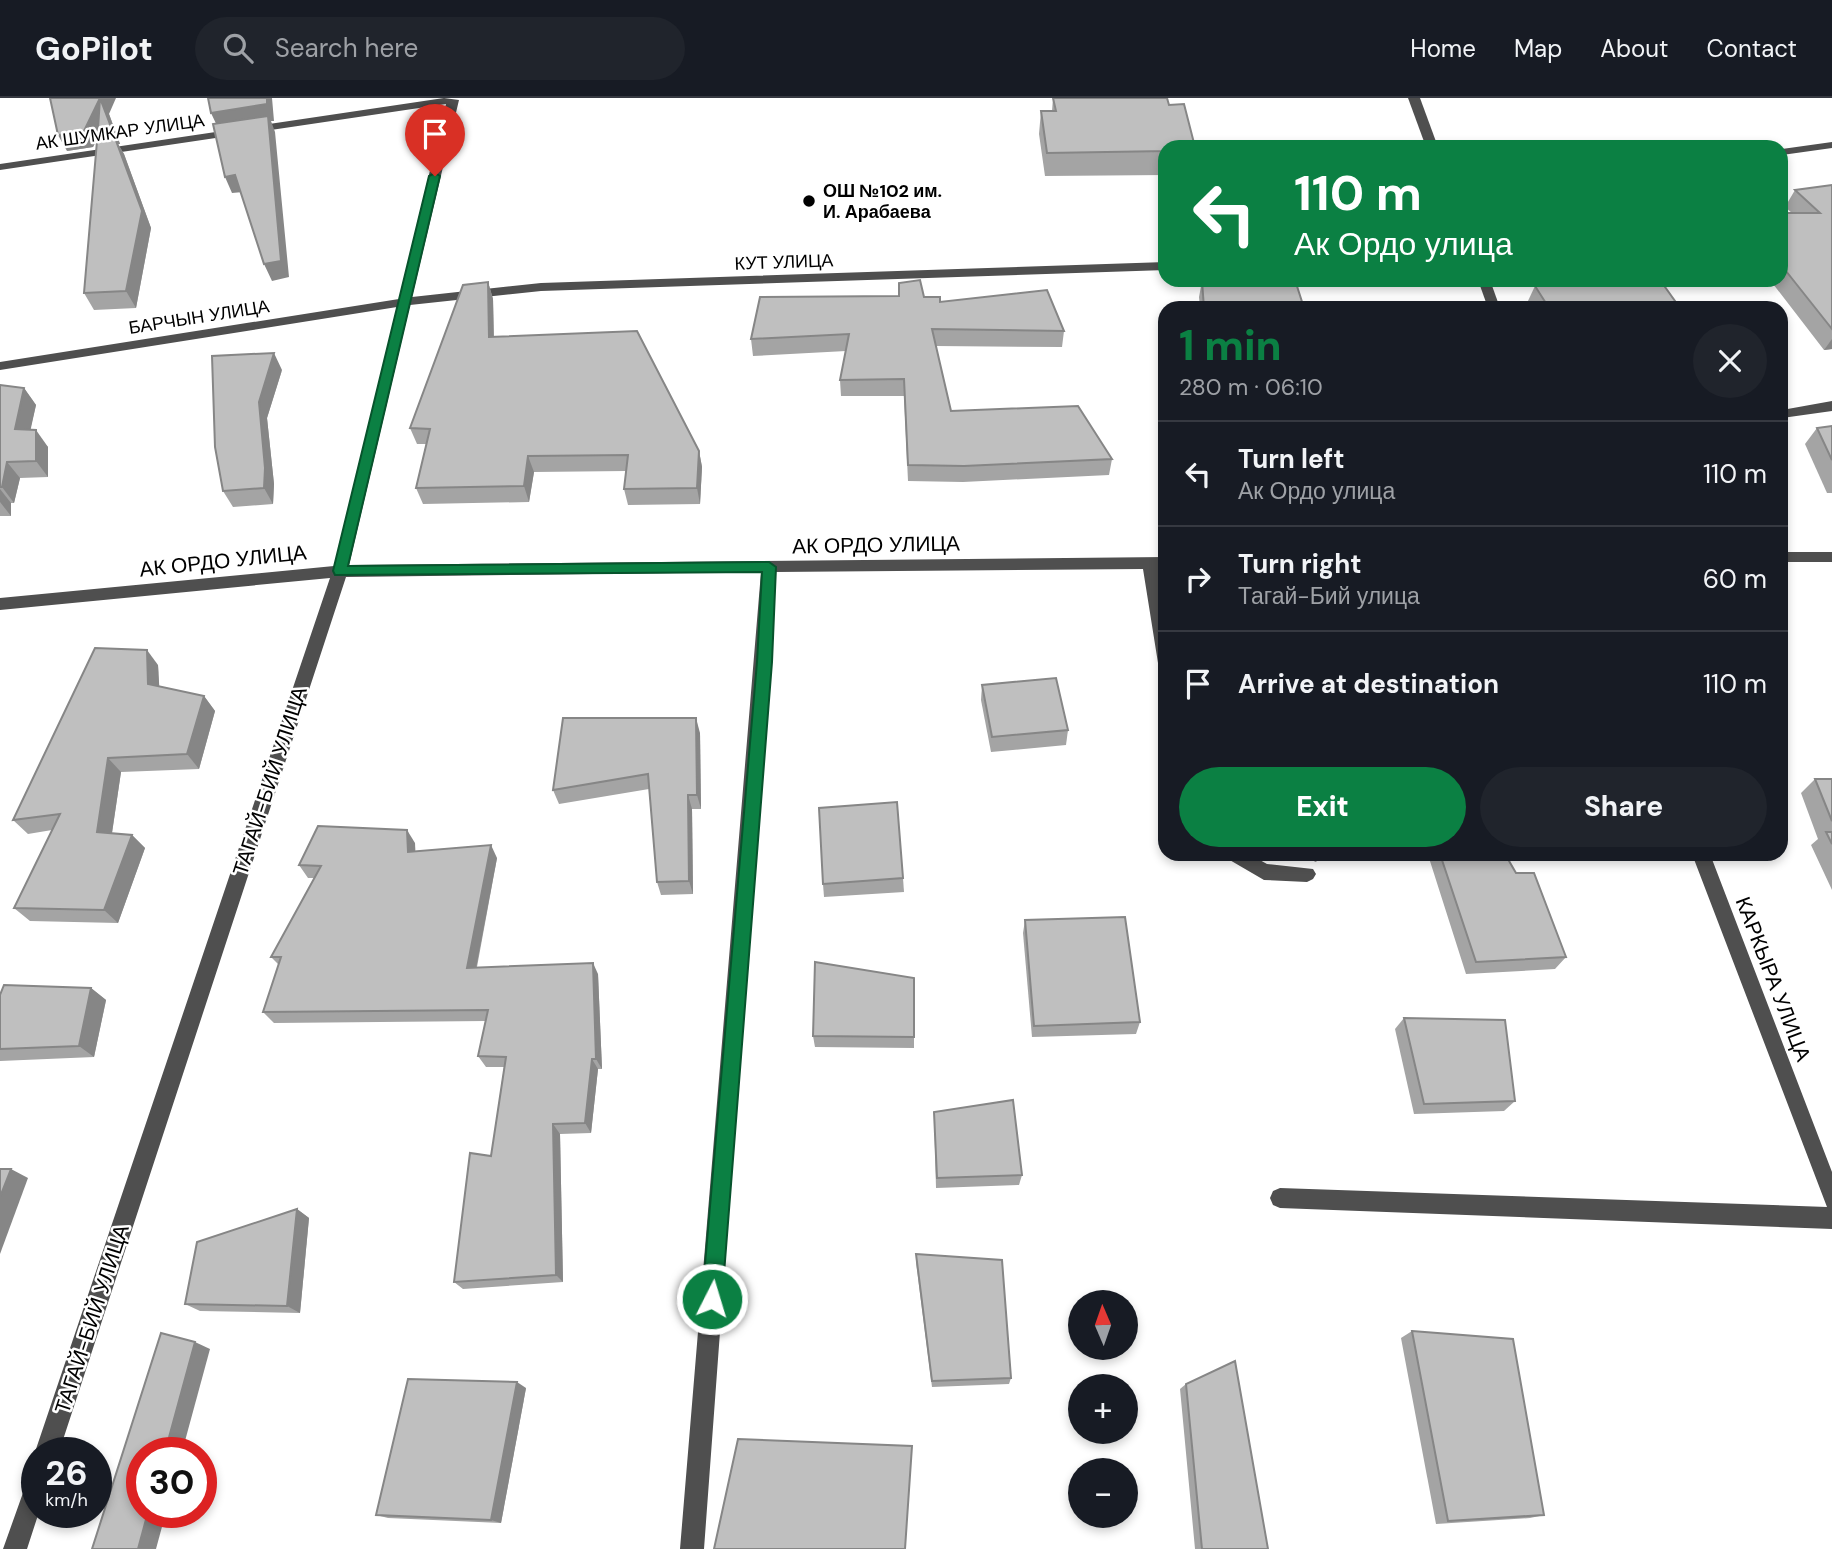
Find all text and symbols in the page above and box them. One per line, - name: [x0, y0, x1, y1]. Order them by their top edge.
- search box: [195, 17, 685, 80]
- text: GoPilot: [35, 27, 153, 70]
- icon: search: [219, 29, 257, 67]
- text: Search here: [275, 31, 418, 65]
- text: Home: [1410, 33, 1476, 64]
- text: Map: [1514, 33, 1562, 64]
- text: About: [1600, 33, 1669, 64]
- text: Contact: [1707, 33, 1797, 64]
- pin: [405, 104, 465, 176]
- street label: АК ШУМКАР УЛИЦА: [34, 108, 206, 156]
- icon: arrive: [416, 115, 454, 153]
- text: 110 m: [1294, 161, 1422, 225]
- icon: left: [1179, 168, 1270, 259]
- place label: ОШ №102 им. И. Арабаева: [823, 179, 942, 224]
- marker: ОШ №102 им. И. Арабаева: [801, 193, 817, 209]
- text: Ак Ордо улица: [1294, 223, 1513, 265]
- street label: КУТ УЛИЦА: [734, 248, 834, 276]
- street label: БАРЧЫН УЛИЦА: [127, 294, 271, 340]
- text: 1 min: [1179, 318, 1282, 373]
- button: close: [1693, 324, 1767, 398]
- text: 280 m · 06:10: [1179, 372, 1323, 402]
- text: Turn left: [1238, 442, 1345, 476]
- icon: left: [1179, 455, 1217, 493]
- text: 110 m: [1703, 457, 1767, 491]
- text: Ак Ордо улица: [1238, 476, 1395, 506]
- street label: АК ОРДО УЛИЦА: [792, 530, 960, 560]
- street label: АК ОРДО УЛИЦА: [138, 538, 308, 584]
- text: Turn right: [1238, 547, 1362, 581]
- icon: right: [1179, 560, 1217, 598]
- text: 60 m: [1703, 562, 1767, 596]
- text: Тагай-Бий улица: [1238, 581, 1420, 611]
- icon: arrive: [1179, 665, 1217, 703]
- text: Arrive at destination: [1238, 667, 1499, 701]
- text: 110 m: [1703, 667, 1767, 701]
- street label: ТАГАЙ-БИЙ УЛИЦА: [226, 683, 314, 879]
- button: Exit: [1179, 767, 1466, 847]
- button: Share: [1480, 767, 1767, 847]
- street label: КАРКЫРА УЛИЦА: [1729, 893, 1817, 1065]
- street label: ТАГАЙ-БИЙ УЛИЦА: [48, 1221, 136, 1417]
- position arrow: [675, 1262, 749, 1336]
- north arrow: [1068, 1290, 1138, 1360]
- map controls: [1068, 1290, 1138, 1528]
- button: +: [1068, 1374, 1138, 1444]
- speed limit sign: 30: [126, 1437, 217, 1528]
- text: 26: [45, 1450, 88, 1496]
- button: −: [1068, 1458, 1138, 1528]
- text: km/h: [45, 1488, 88, 1512]

